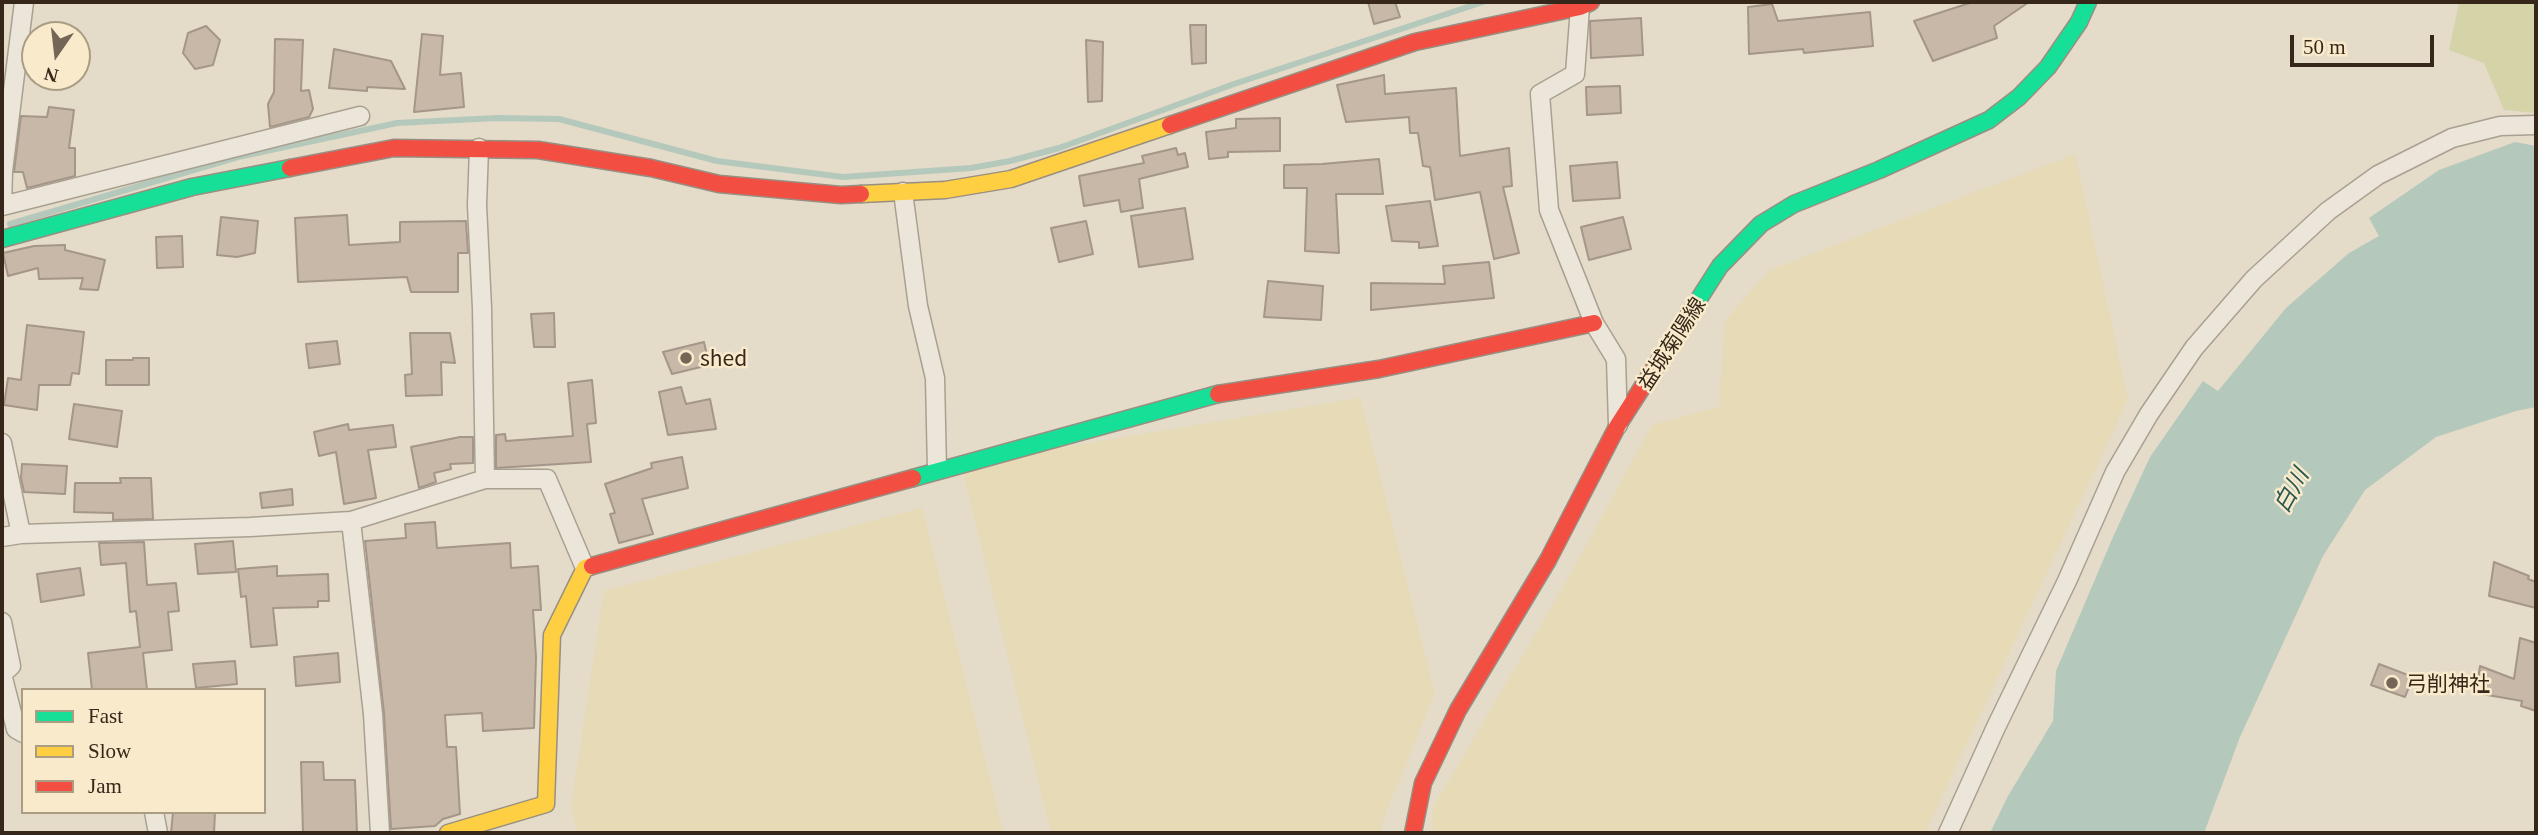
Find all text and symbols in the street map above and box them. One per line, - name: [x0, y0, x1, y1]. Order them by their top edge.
- north arrow: [21, 21, 91, 91]
- scale bar: [2293, 21, 2436, 65]
- text: 50 m: [2303, 35, 2346, 59]
- text: N: [42, 63, 60, 87]
- street label: 益城菊陽線: [1632, 292, 1710, 394]
- place label: shed: [700, 345, 747, 371]
- marker: shed: [678, 350, 694, 366]
- water label: 白川: [2267, 463, 2313, 517]
- place label: 弓削神社: [2406, 670, 2490, 696]
- marker: 弓削神社: [2384, 675, 2400, 691]
- legend: [21, 688, 266, 814]
- text: Fast: [88, 704, 123, 728]
- text: Slow: [88, 739, 131, 763]
- text: Jam: [88, 774, 122, 798]

